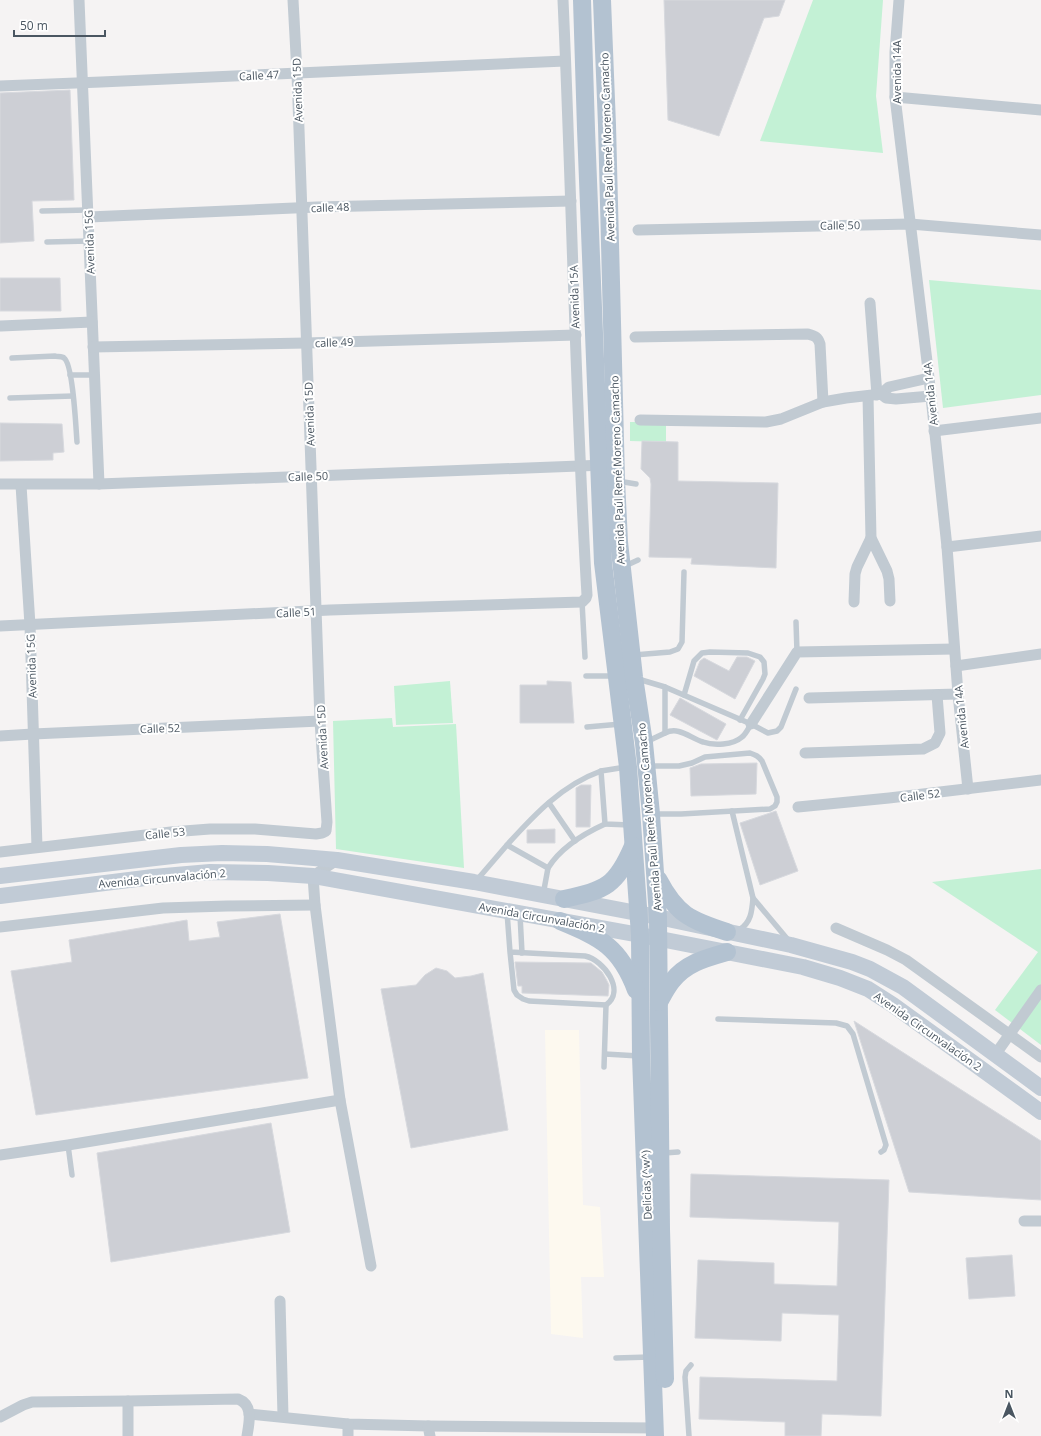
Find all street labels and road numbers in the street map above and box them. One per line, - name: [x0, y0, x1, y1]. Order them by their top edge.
- street label: Avenida 14A: [889, 40, 904, 104]
- street label: Avenida Paúl René Moreno Camacho: [596, 52, 618, 242]
- street label: Avenida 15D: [288, 58, 306, 122]
- street label: Calle 47: [239, 66, 279, 84]
- street label: calle 48: [310, 199, 350, 215]
- street label: Avenida 15G: [80, 210, 98, 274]
- street label: Calle 50: [820, 217, 860, 233]
- street label: Avenida 15A: [565, 265, 583, 329]
- street label: calle 49: [314, 334, 354, 350]
- street label: Avenida 14A: [919, 362, 941, 426]
- street label: Avenida Paúl René Moreno Camacho: [606, 375, 628, 565]
- street label: Avenida 15D: [300, 382, 318, 446]
- street label: Calle 50: [288, 468, 328, 484]
- street label: Calle 51: [276, 603, 316, 621]
- street label: Avenida 15G: [22, 634, 40, 698]
- street label: Avenida 14A: [950, 685, 972, 749]
- street label: Avenida 15D: [313, 704, 331, 770]
- street label: Calle 52: [140, 720, 180, 736]
- street label: Avenida Paúl René Moreno Camacho: [633, 722, 665, 912]
- street label: Calle 52: [899, 785, 941, 805]
- street label: Calle 53: [144, 823, 186, 843]
- street label: Avenida Circunvalación 2: [98, 865, 226, 891]
- street label: Avenida Circunvalación 2: [478, 899, 606, 935]
- street label: Avenida Circunvalación 2: [871, 988, 985, 1074]
- street label: Delicias (^w^): [637, 1150, 655, 1220]

